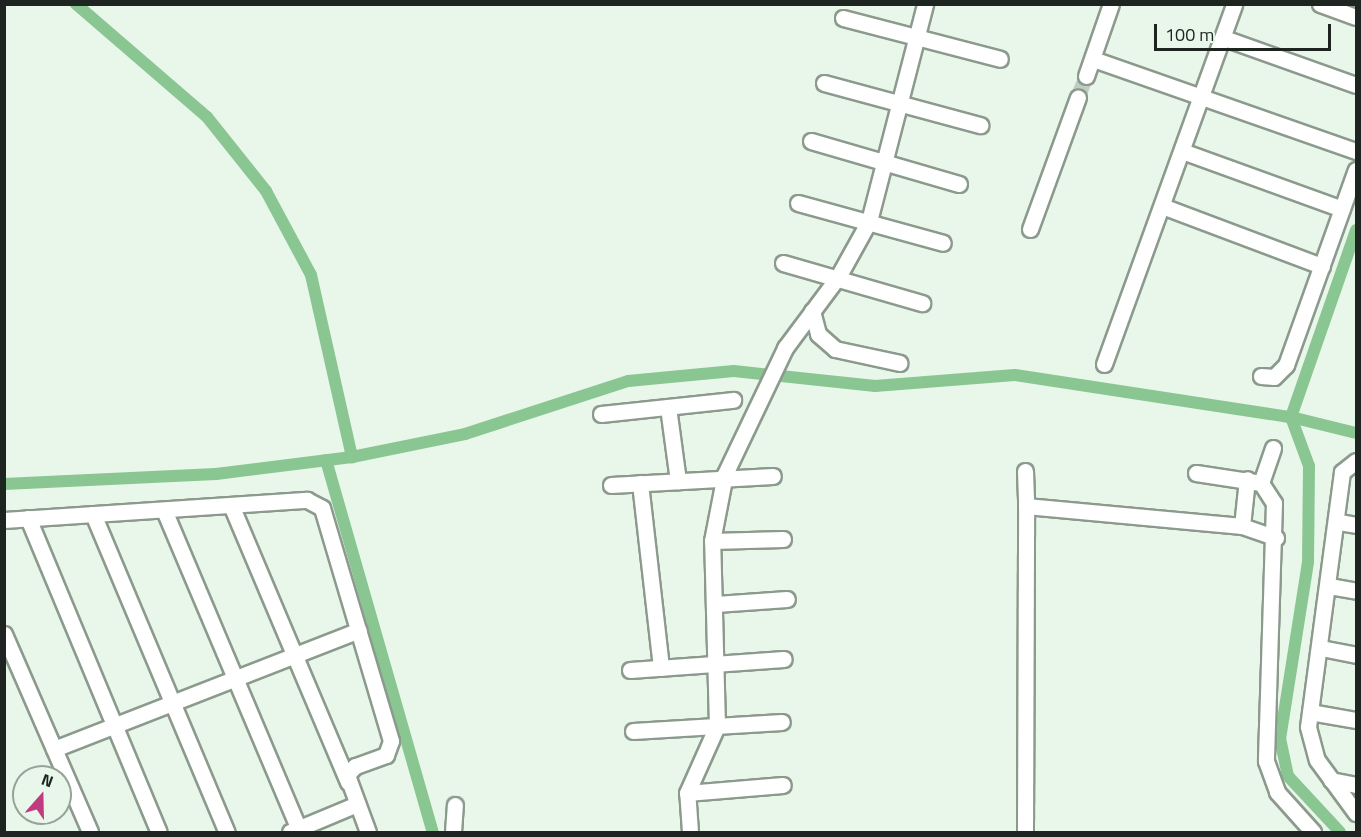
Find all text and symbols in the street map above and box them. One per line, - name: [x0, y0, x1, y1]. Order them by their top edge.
- scale bar: [1157, 12, 1334, 50]
- text: 100 m: [1165, 21, 1214, 48]
- north arrow: [12, 765, 72, 825]
- text: N: [38, 767, 57, 793]

